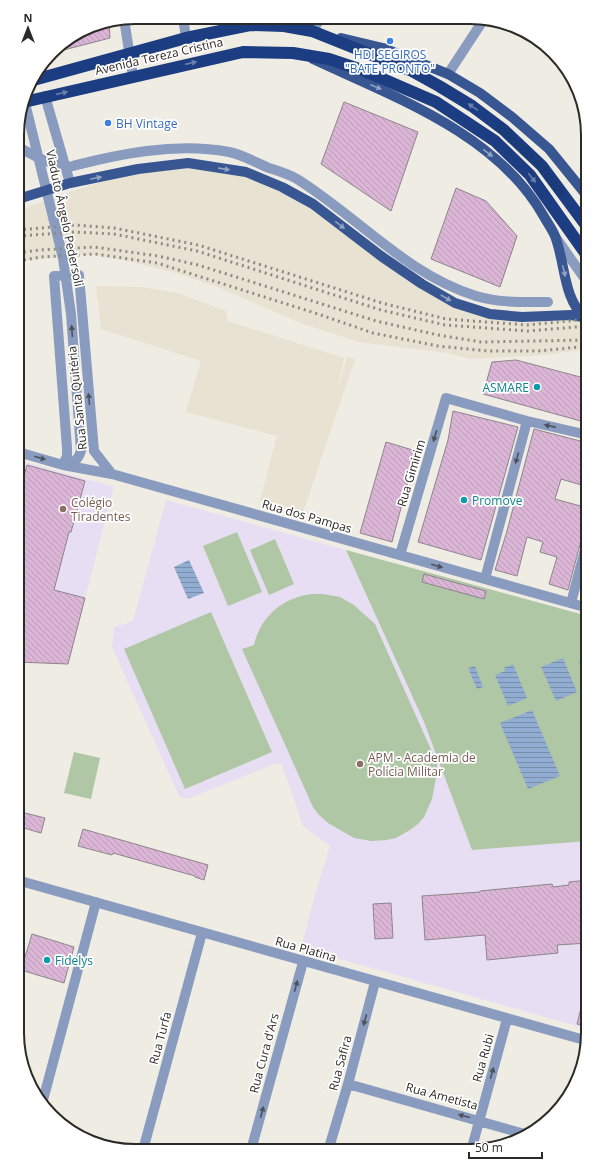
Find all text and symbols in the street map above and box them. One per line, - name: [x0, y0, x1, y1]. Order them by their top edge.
- north arrow: [8, 8, 48, 48]
- text: N: [24, 10, 32, 25]
- street label: Avenida Tereza Cristina: [93, 33, 225, 79]
- marker: HDI SEGIROS "BATE PRONTO": [385, 36, 395, 46]
- place label: HDI SEGIROS "BATE PRONTO": [345, 46, 435, 77]
- one-way arrow: [185, 60, 197, 66]
- one-way arrow: [370, 85, 382, 91]
- one-way arrow: [55, 89, 68, 95]
- one-way arrow: [468, 103, 478, 111]
- place label: BH Vintage: [116, 115, 178, 132]
- marker: BH Vintage: [103, 118, 113, 128]
- water label: Ribeirão Arrudas: [492, 118, 571, 201]
- street label: Viaduto Ângelo Pedersoli: [42, 148, 88, 288]
- one-way arrow: [482, 149, 493, 157]
- one-way arrow: [218, 166, 230, 172]
- one-way arrow: [528, 173, 536, 184]
- one-way arrow: [90, 174, 102, 180]
- one-way arrow: [334, 220, 345, 229]
- one-way arrow: [561, 265, 567, 277]
- one-way arrow: [441, 295, 452, 302]
- one-way arrow: [69, 325, 76, 337]
- street label: Rua Santa Quitéria: [63, 345, 91, 451]
- place label: ASMARE: [482, 379, 529, 396]
- marker: ASMARE: [532, 382, 542, 392]
- one-way arrow: [86, 393, 93, 405]
- one-way arrow: [544, 423, 556, 429]
- one-way arrow: [432, 430, 438, 442]
- street label: Rua Gimirim: [393, 437, 429, 509]
- one-way arrow: [514, 453, 520, 465]
- one-way arrow: [34, 456, 46, 462]
- place label: Promove: [472, 492, 523, 509]
- place label: Colégio Tiradentes: [71, 494, 131, 525]
- street label: Rua dos Pampas: [260, 495, 354, 537]
- marker: Promove: [459, 495, 469, 505]
- marker: Colégio Tiradentes: [58, 504, 68, 514]
- one-way arrow: [432, 563, 444, 569]
- place label: APM - Academia de Polícia Militar: [368, 749, 476, 780]
- marker: APM - Academia de Polícia Militar: [355, 759, 365, 769]
- street label: Rua Platina: [273, 932, 339, 966]
- place label: Fidelys: [55, 952, 93, 969]
- marker: Fidelys: [42, 955, 52, 965]
- one-way arrow: [293, 980, 299, 992]
- street label: Rua Turfa: [145, 1010, 175, 1066]
- street label: Rua Cura d'Ars: [245, 1011, 283, 1095]
- one-way arrow: [362, 1014, 368, 1026]
- street label: Rua Rubi: [468, 1032, 498, 1084]
- street label: Rua Safira: [324, 1034, 356, 1092]
- one-way arrow: [489, 1066, 495, 1078]
- street label: Rua Ametista: [404, 1078, 480, 1114]
- one-way arrow: [259, 1105, 265, 1117]
- one-way arrow: [457, 1113, 469, 1119]
- scale bar: [469, 1134, 542, 1160]
- text: 50 m: [475, 1139, 503, 1156]

